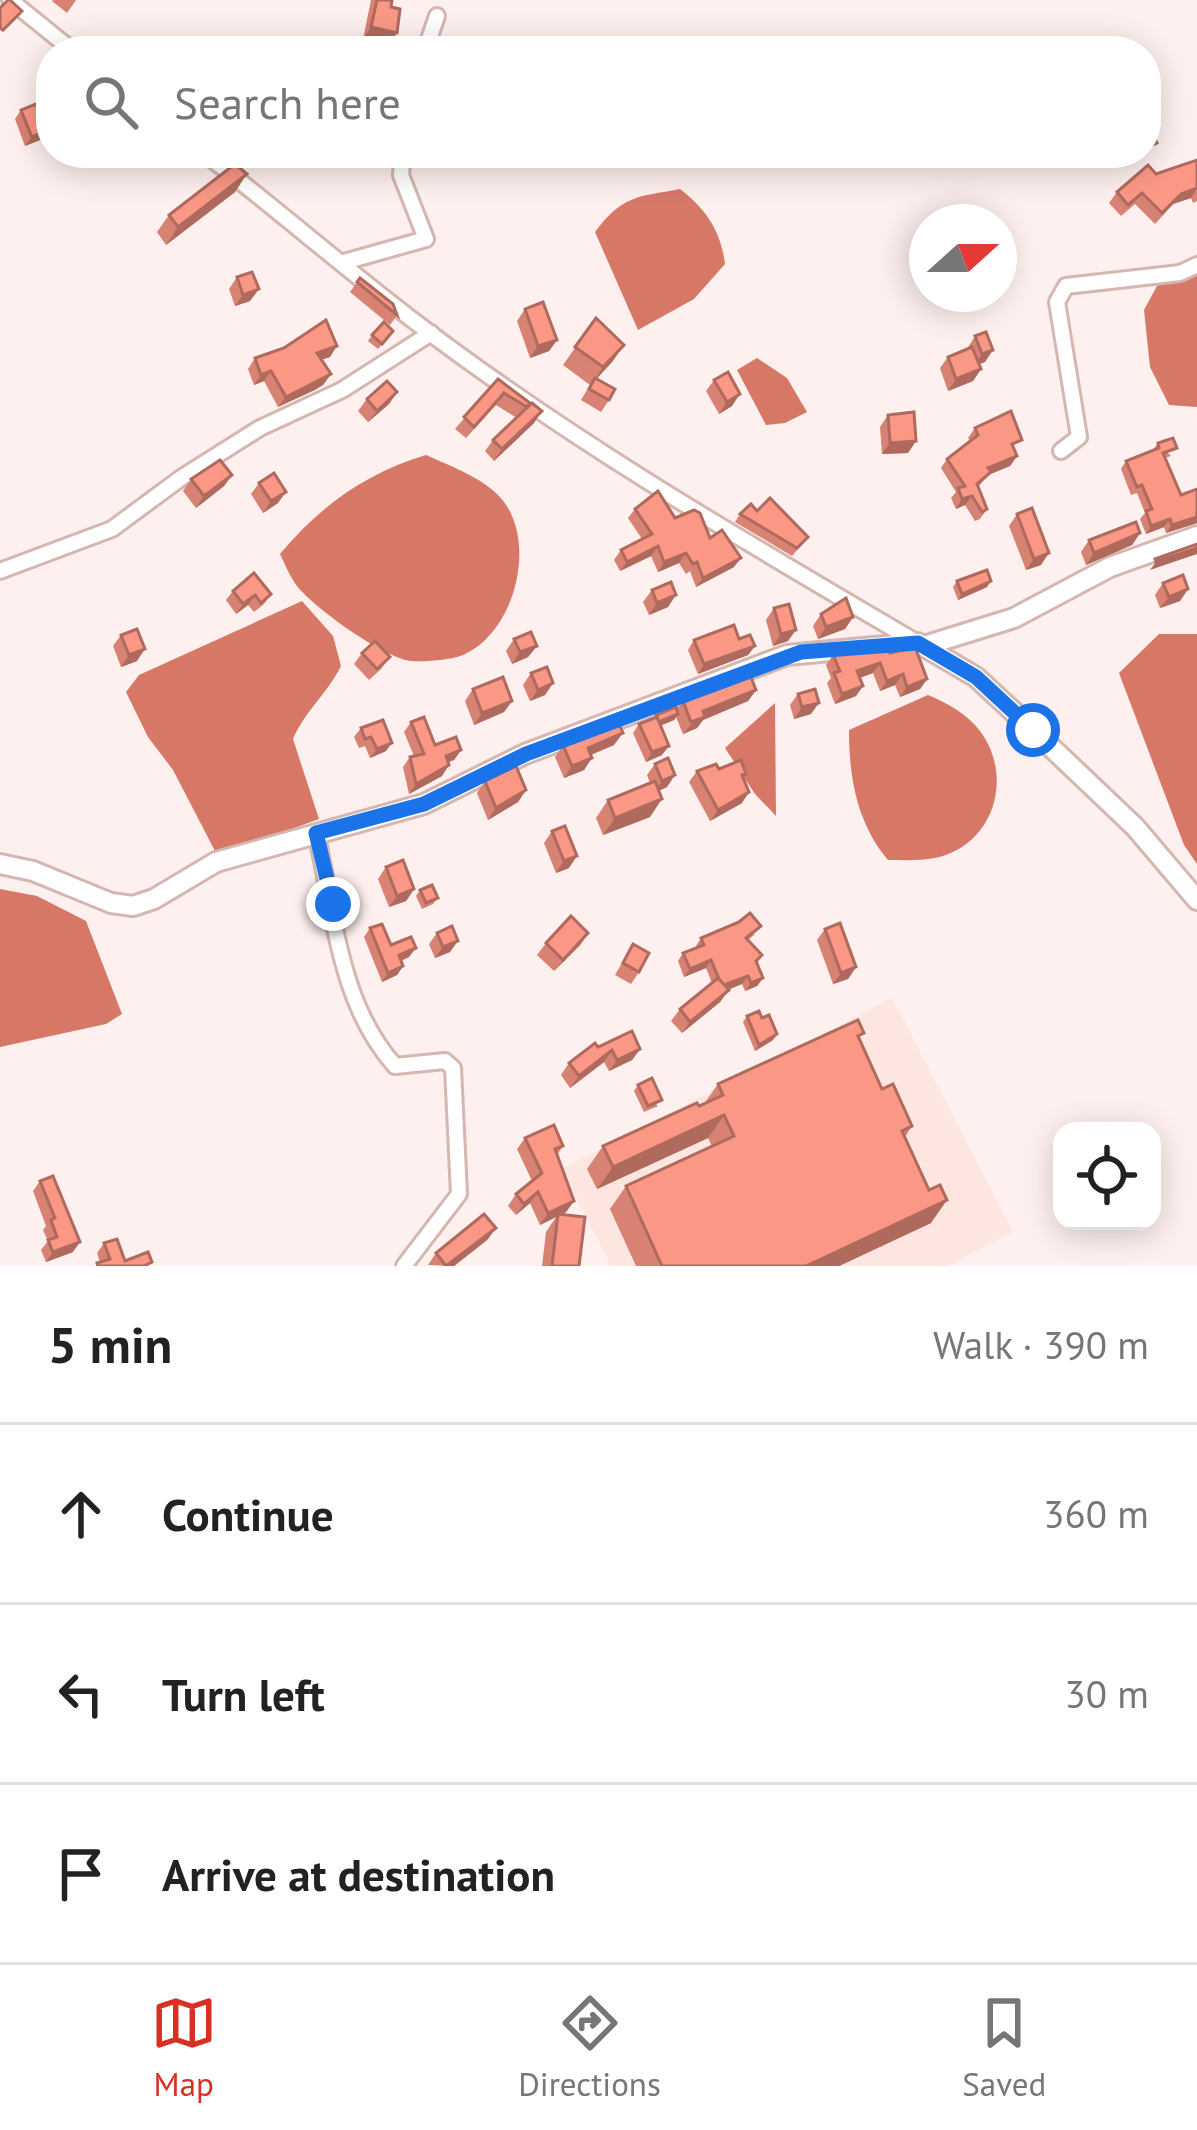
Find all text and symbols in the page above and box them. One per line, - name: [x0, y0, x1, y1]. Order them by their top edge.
- search box: [36, 36, 1161, 168]
- icon: search: [78, 69, 144, 135]
- text: Search here: [174, 73, 401, 131]
- north arrow: [909, 204, 1017, 312]
- route start: [1006, 703, 1060, 757]
- route end: [306, 877, 360, 931]
- map controls: [1053, 1122, 1161, 1230]
- button: locate: [1053, 1122, 1161, 1230]
- text: 5 min: [48, 1311, 172, 1377]
- text: Walk · 390 m: [933, 1319, 1149, 1370]
- icon: ahead: [48, 1481, 114, 1547]
- text: Continue: [162, 1485, 334, 1543]
- text: 360 m: [1043, 1488, 1149, 1539]
- icon: left: [48, 1661, 114, 1727]
- text: Turn left: [162, 1665, 325, 1723]
- text: 30 m: [1064, 1668, 1149, 1719]
- icon: arrive: [48, 1841, 114, 1907]
- text: Arrive at destination: [162, 1845, 555, 1903]
- tab: Map: [151, 1990, 217, 2105]
- tab: Directions: [518, 1990, 661, 2105]
- tab: Saved: [962, 1990, 1046, 2105]

